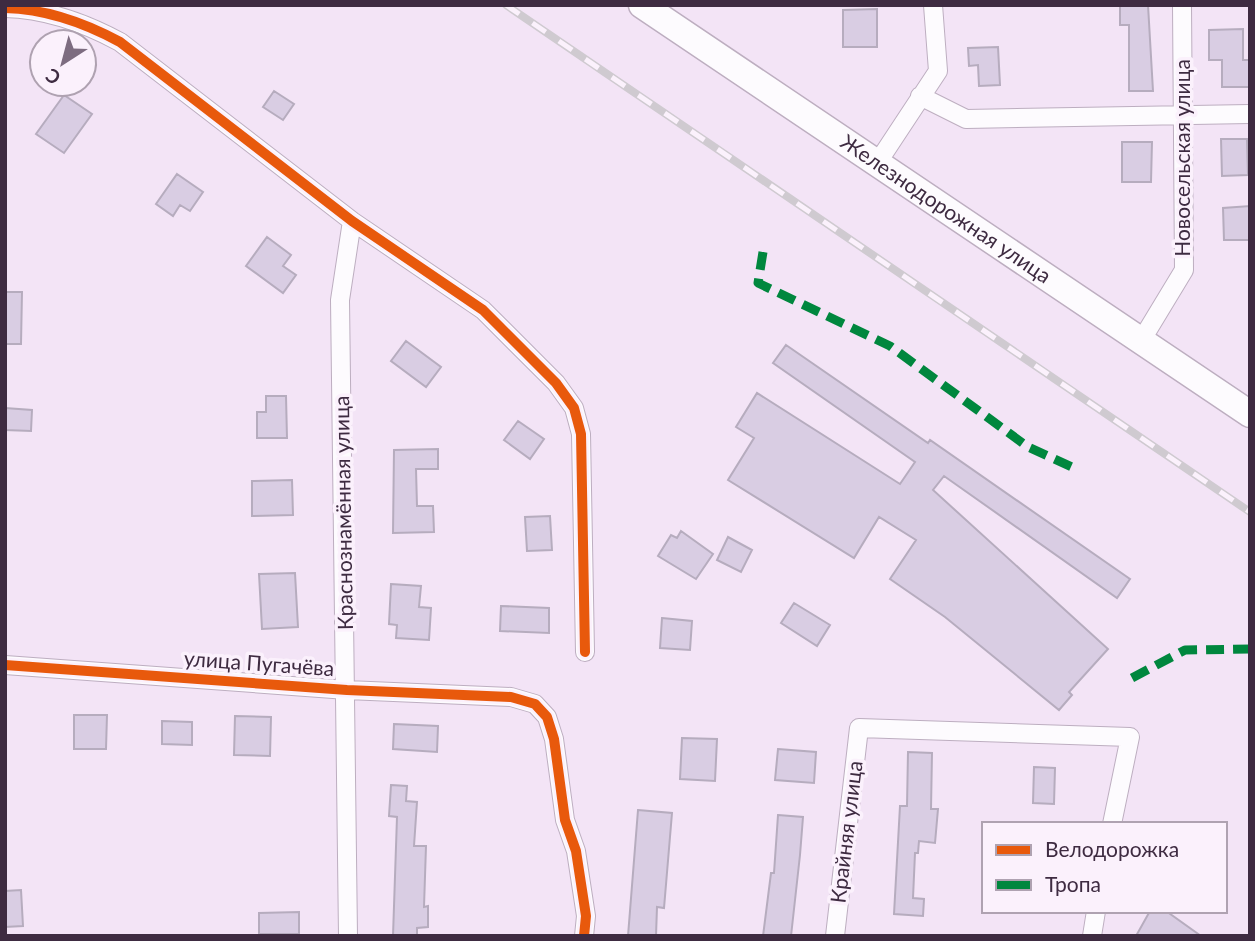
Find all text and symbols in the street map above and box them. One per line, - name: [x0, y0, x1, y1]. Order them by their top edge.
- north arrow: [28, 28, 98, 98]
- street label: Новосельская улица: [1169, 59, 1194, 257]
- text: С: [41, 64, 65, 90]
- street label: Железнодорожная улица: [837, 128, 1056, 288]
- street label: Краснознамённая улица: [328, 396, 357, 630]
- street label: улица Пугачёва: [183, 645, 335, 680]
- street label: Крайняя улица: [824, 759, 867, 905]
- legend: [982, 822, 1227, 913]
- text: Велодорожка: [1045, 836, 1179, 861]
- text: Тропа: [1045, 871, 1101, 896]

